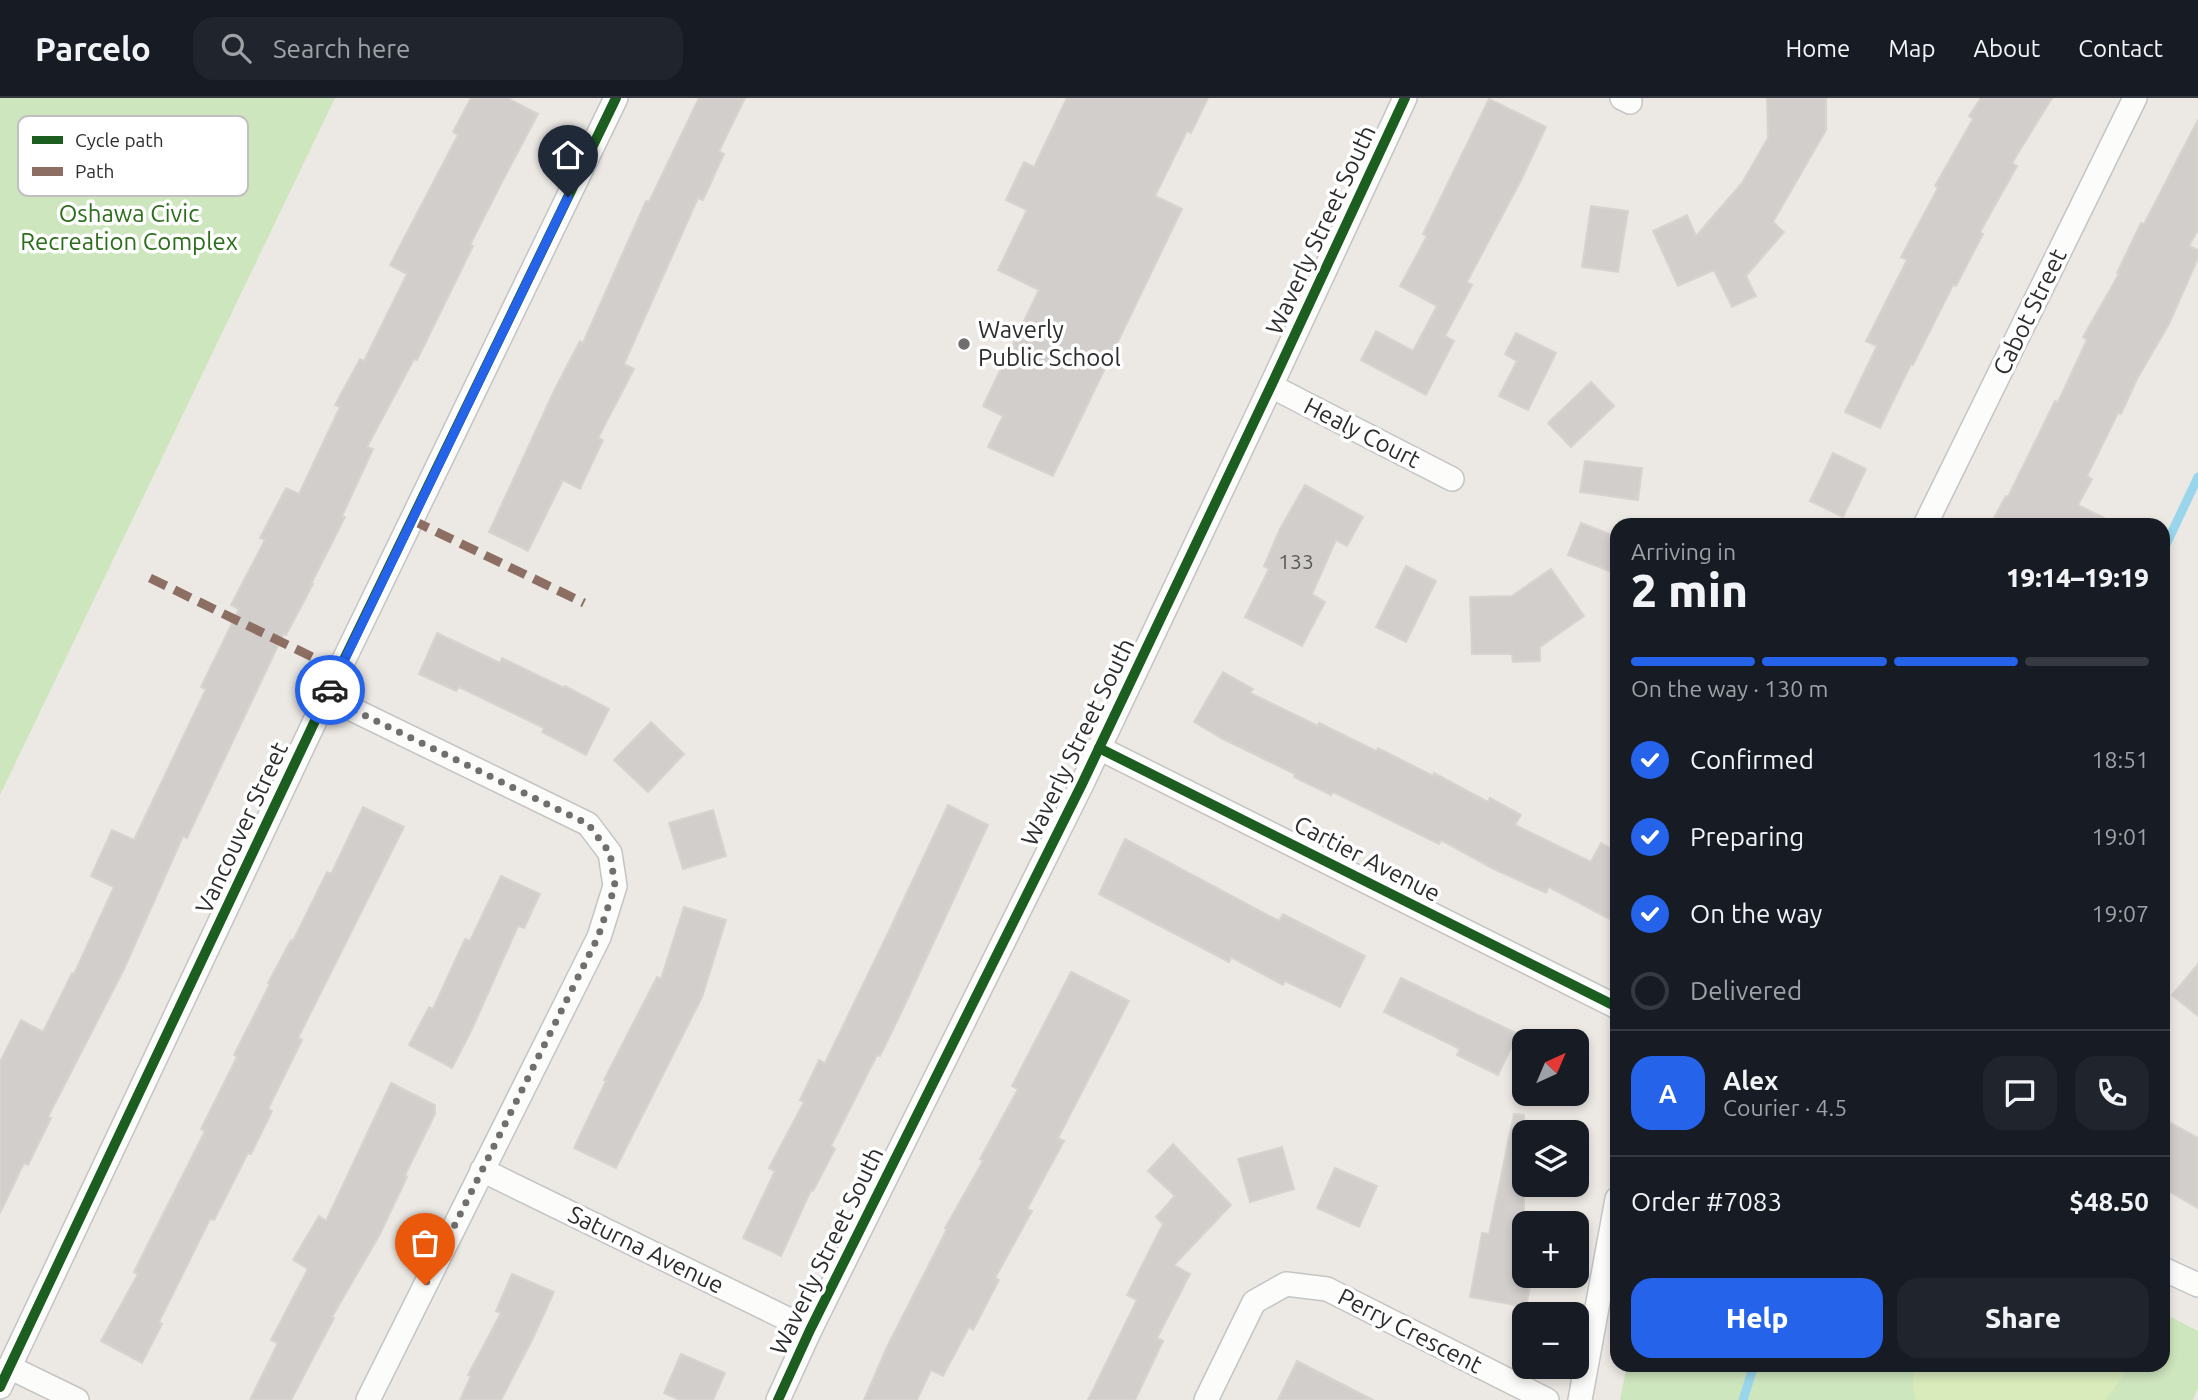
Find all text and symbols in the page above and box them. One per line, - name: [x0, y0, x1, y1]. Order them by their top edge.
- search box: [193, 17, 683, 80]
- icon: search: [217, 29, 255, 67]
- text: Parcelo: [35, 30, 151, 67]
- text: Search here: [273, 34, 410, 63]
- text: Home: [1785, 35, 1850, 62]
- text: Map: [1888, 35, 1935, 62]
- text: About: [1973, 35, 2040, 62]
- text: Contact: [2078, 35, 2163, 62]
- legend: [18, 116, 248, 196]
- street label: Waverly Street South: [1260, 121, 1381, 339]
- pin: [538, 125, 598, 197]
- text: Cycle path: [75, 129, 164, 151]
- icon: home: [549, 136, 587, 174]
- text: Path: [75, 160, 114, 182]
- park label: Oshawa Civic Recreation Complex: [20, 200, 238, 255]
- street label: Cabot Street: [1987, 244, 2072, 379]
- place label: Waverly Public School: [978, 316, 1121, 371]
- marker: Waverly Public School: [956, 336, 972, 352]
- street label: Healy Court: [1300, 392, 1425, 474]
- text: Arriving in: [1631, 539, 1736, 564]
- house number: 133: [1278, 549, 1314, 573]
- text: 19:14–19:19: [2006, 563, 2149, 592]
- text: 2 min: [1631, 564, 1748, 616]
- street label: Waverly Street South: [1016, 634, 1140, 850]
- courier: [295, 655, 365, 725]
- icon: car: [311, 671, 349, 709]
- text: On the way · 130 m: [1631, 676, 1828, 701]
- street label: Vancouver Street: [190, 737, 293, 918]
- icon: check: [1631, 741, 1669, 779]
- text: Confirmed: [1690, 745, 1814, 774]
- text: 18:51: [2091, 747, 2149, 772]
- street label: Cartier Avenue: [1290, 810, 1445, 907]
- icon: check: [1631, 818, 1669, 856]
- text: Preparing: [1690, 822, 1804, 851]
- text: 19:01: [2091, 824, 2149, 849]
- icon: check: [1631, 895, 1669, 933]
- text: On the way: [1690, 899, 1822, 928]
- text: 19:07: [2091, 901, 2149, 926]
- text: Delivered: [1690, 976, 1802, 1005]
- north arrow: [1512, 1029, 1589, 1106]
- map controls: [1512, 1029, 1589, 1379]
- button: chat: [1983, 1056, 2057, 1130]
- button: phone: [2075, 1056, 2149, 1130]
- text: Alex: [1723, 1066, 1778, 1095]
- text: A: [1659, 1079, 1677, 1108]
- text: Courier · 4.5: [1723, 1095, 1847, 1120]
- button: layers: [1512, 1120, 1589, 1197]
- street label: Waverly Street South: [765, 1143, 889, 1359]
- text: Order #7083: [1631, 1187, 1782, 1216]
- text: $48.50: [2069, 1187, 2149, 1216]
- street label: Saturna Avenue: [564, 1200, 728, 1299]
- button: +: [1512, 1211, 1589, 1288]
- pin: [395, 1213, 455, 1285]
- icon: bag: [406, 1224, 444, 1262]
- button: Help: [1631, 1278, 1883, 1358]
- button: Share: [1897, 1278, 2149, 1358]
- street label: Perry Crescent: [1334, 1283, 1487, 1379]
- button: −: [1512, 1302, 1589, 1379]

